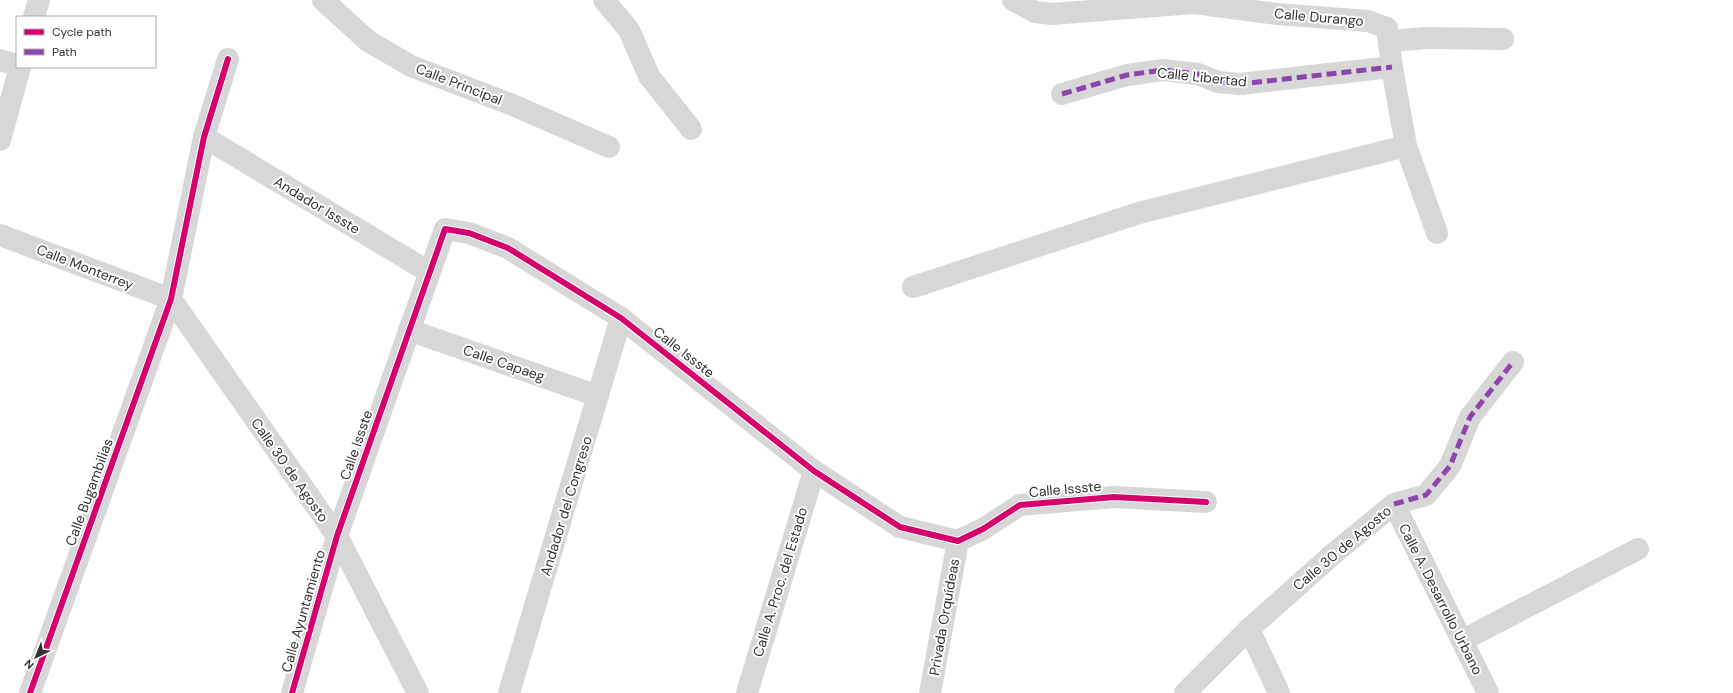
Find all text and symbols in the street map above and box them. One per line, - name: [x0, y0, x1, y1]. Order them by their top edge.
- street label: Calle Durango: [1273, 4, 1365, 30]
- legend: [16, 16, 156, 68]
- text: Cycle path: [52, 24, 112, 40]
- text: Path: [52, 44, 77, 60]
- street label: Calle Principal: [413, 59, 505, 109]
- street label: Calle Libertad: [1156, 63, 1248, 91]
- street label: Andador Issste: [271, 172, 363, 238]
- street label: Calle Monterrey: [34, 240, 136, 294]
- street label: Calle Issste: [650, 322, 718, 382]
- street label: Calle Capaeg: [461, 341, 547, 385]
- street label: Calle Issste: [336, 408, 376, 482]
- street label: Calle 30 de Agosto: [247, 414, 333, 526]
- street label: Andador del Congreso: [536, 434, 596, 578]
- street label: Calle Bugambilias: [61, 436, 117, 548]
- street label: Calle Issste: [1028, 477, 1102, 501]
- street label: Calle 30 de Agosto: [1289, 502, 1395, 594]
- street label: Calle A. Proc. del Estado: [749, 505, 811, 659]
- street label: Calle A. Desarrollo Urbano: [1395, 520, 1487, 678]
- street label: Calle Ayuntamiento: [277, 548, 329, 674]
- street label: Privada Orquídeas: [925, 557, 963, 677]
- north arrow: [16, 637, 56, 677]
- text: N: [21, 656, 37, 672]

